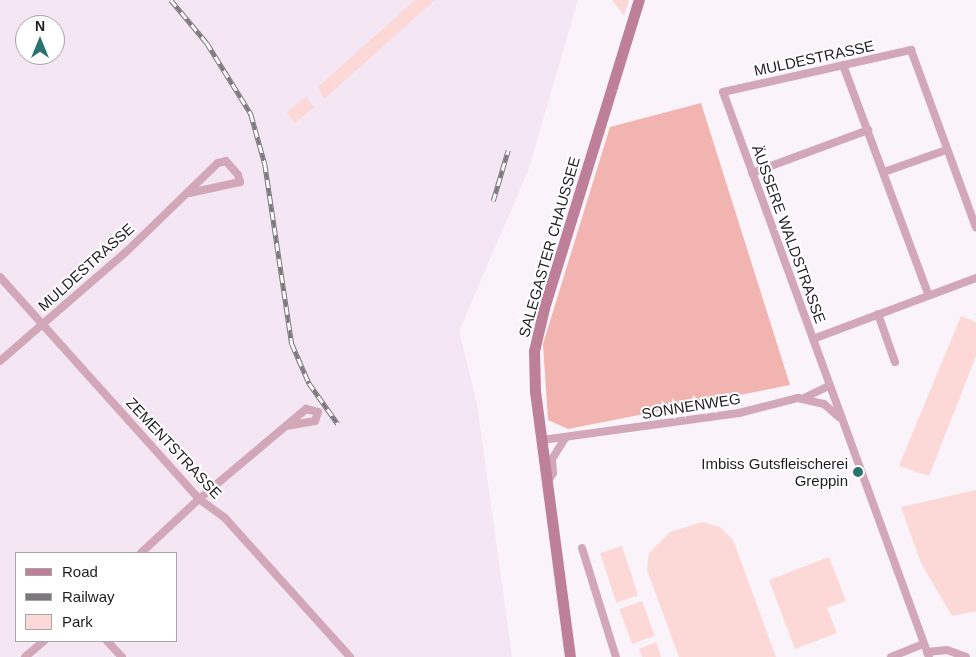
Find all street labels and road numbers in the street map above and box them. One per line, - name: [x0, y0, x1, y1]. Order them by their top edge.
- street label: MULDESTRASSE: [752, 36, 876, 80]
- street label: ÄUSSERE WALDSTRASSE: [748, 142, 830, 326]
- street label: SALEGASTER CHAUSSEE: [515, 155, 583, 339]
- street label: MULDESTRASSE: [34, 219, 138, 315]
- street label: SONNENWEG: [640, 389, 742, 423]
- street label: ZEMENTSTRASSE: [123, 394, 225, 502]

